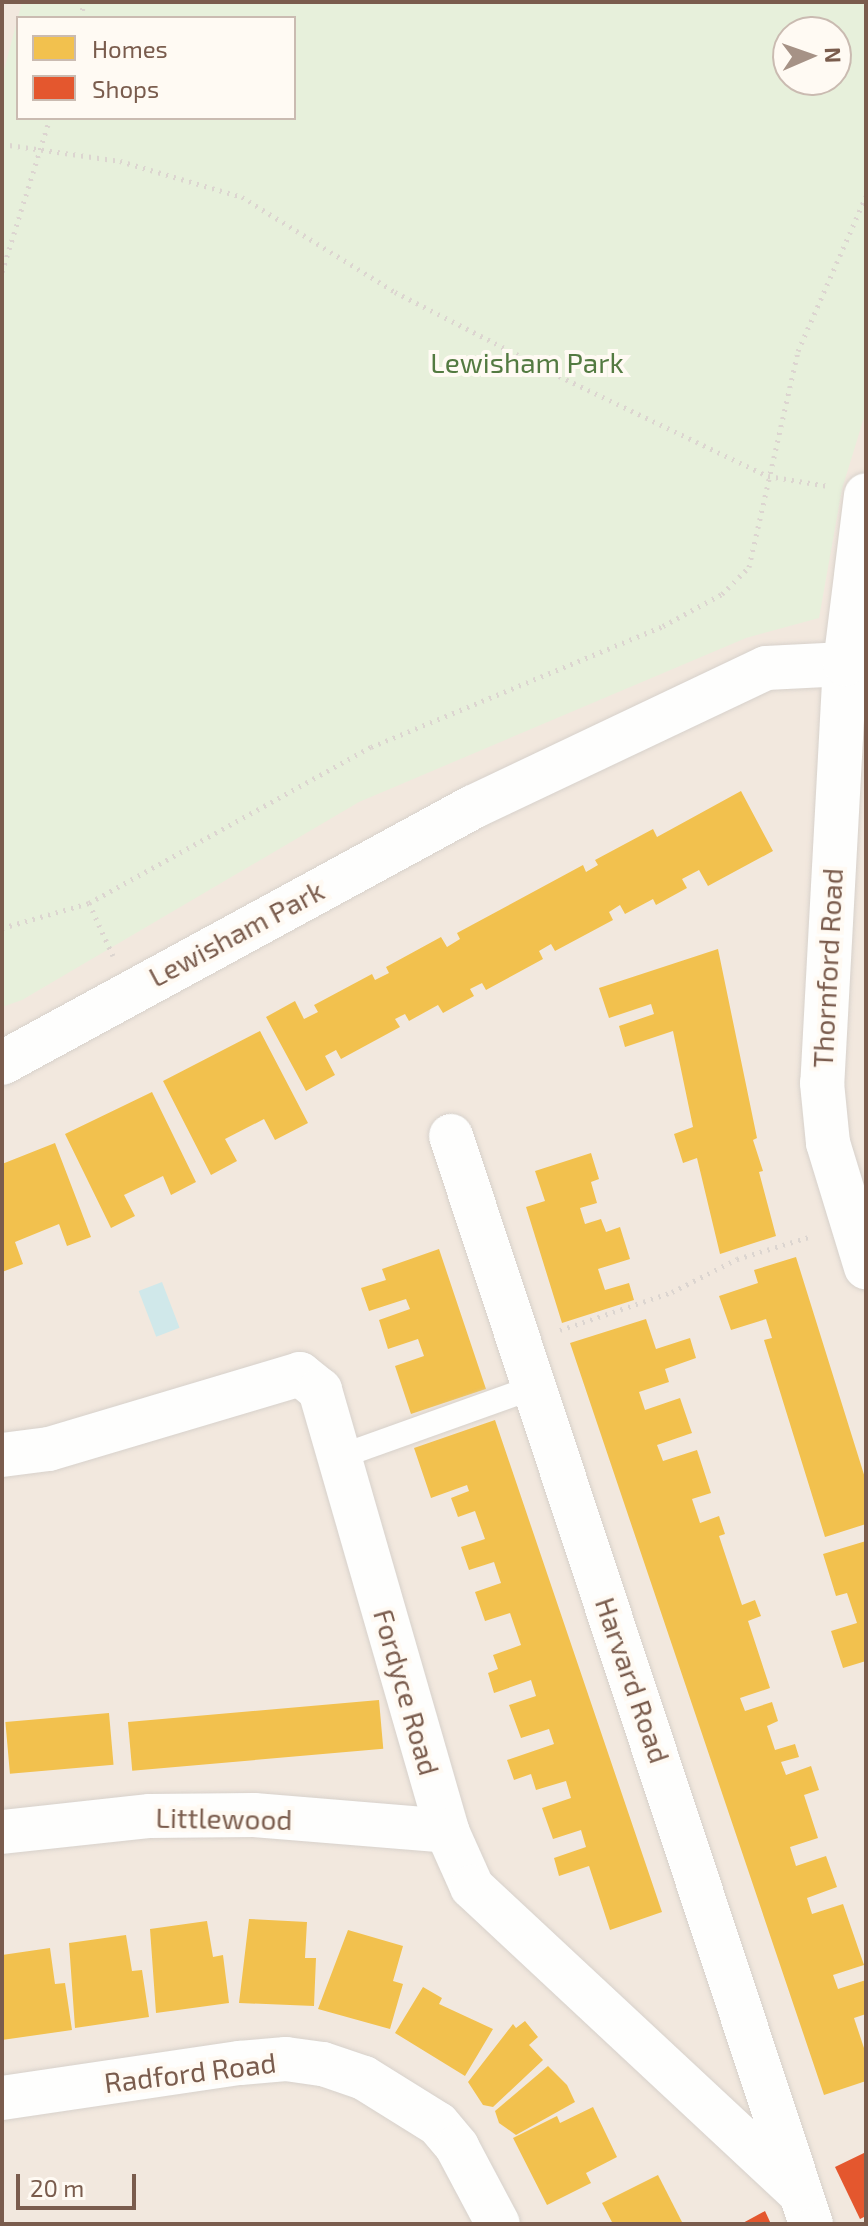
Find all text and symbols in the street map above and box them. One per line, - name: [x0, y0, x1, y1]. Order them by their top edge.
- legend: [16, 16, 296, 120]
- north arrow: [772, 16, 852, 96]
- text: Homes: [92, 34, 168, 63]
- text: N: [821, 47, 847, 64]
- text: Shops: [92, 74, 159, 103]
- park label: Lewisham Park: [430, 345, 624, 379]
- street label: Thornford Road: [805, 867, 849, 1069]
- street label: Lewisham Park: [143, 873, 329, 993]
- street label: Harvard Road: [589, 1593, 677, 1767]
- street label: Fordyce Road: [367, 1605, 447, 1779]
- street label: Littlewood: [155, 1800, 293, 1836]
- street label: Radford Road: [102, 2045, 278, 2099]
- scale bar: [20, 2158, 140, 2208]
- text: 20 m: [30, 2173, 84, 2202]

